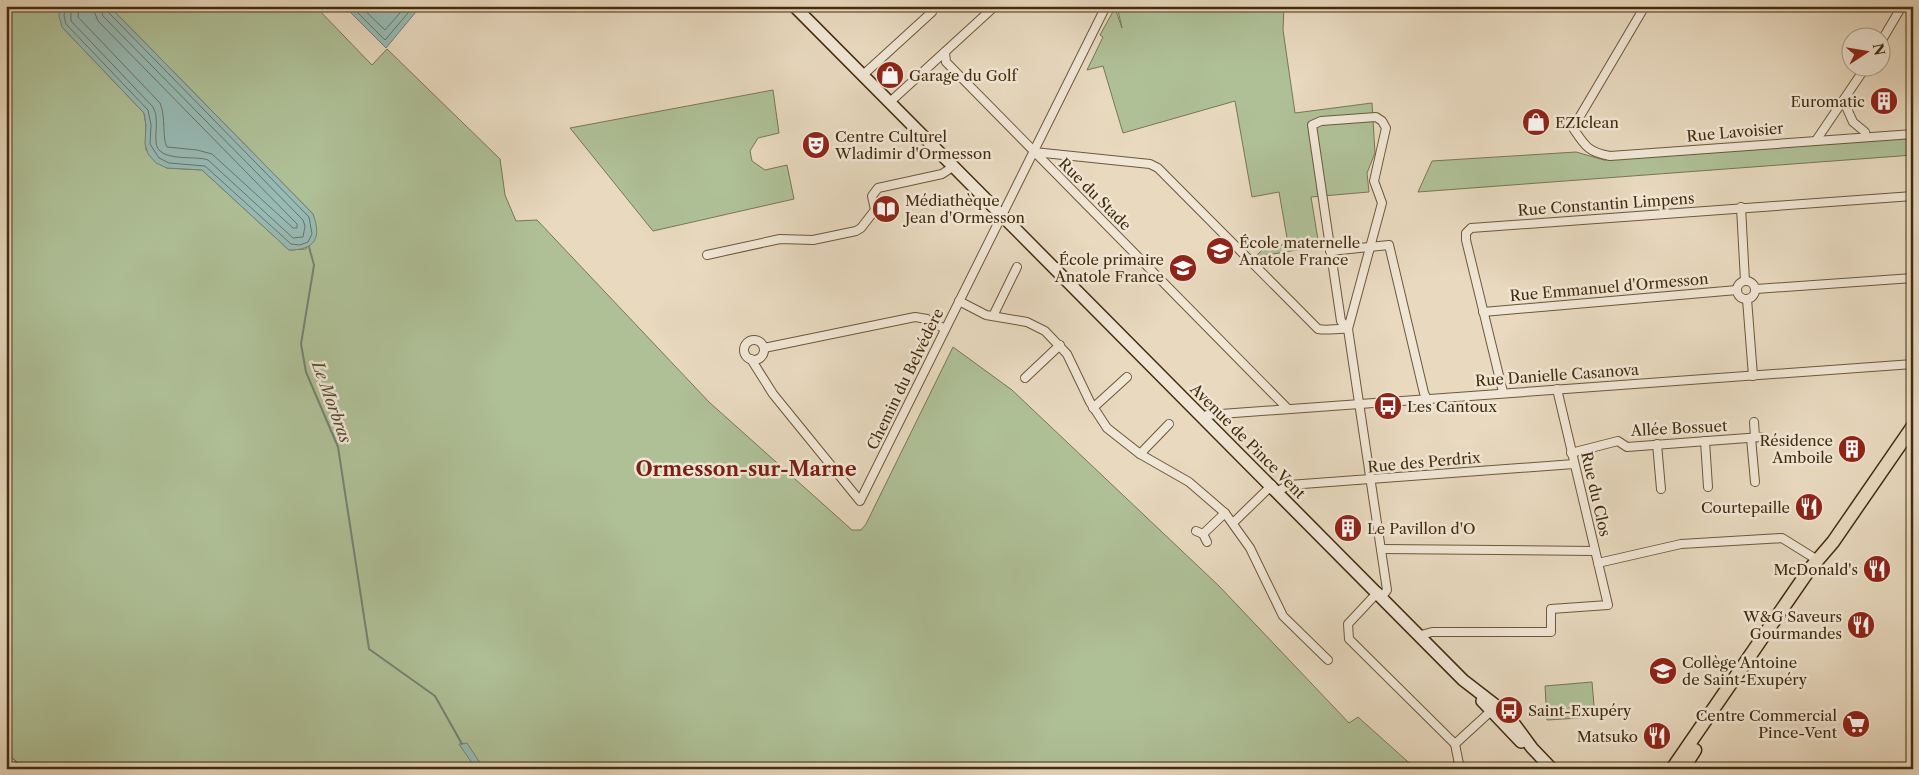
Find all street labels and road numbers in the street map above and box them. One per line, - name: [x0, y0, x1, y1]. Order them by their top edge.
- street label: Rue Lavoisier: [1686, 118, 1785, 146]
- street label: Rue du Stade: [1055, 154, 1135, 234]
- street label: Rue Constantin Limpens: [1517, 188, 1695, 220]
- street label: Rue Emmanuel d'Ormesson: [1509, 269, 1710, 305]
- street label: Chemin du Belvédère: [862, 305, 948, 453]
- street label: Rue Danielle Casanova: [1475, 360, 1640, 390]
- street label: Avenue de Pince Vent: [1186, 379, 1310, 503]
- street label: Allée Bossuet: [1629, 416, 1728, 440]
- street label: Rue des Perdrix: [1367, 448, 1482, 476]
- street label: Rue du Clos: [1577, 450, 1615, 538]

